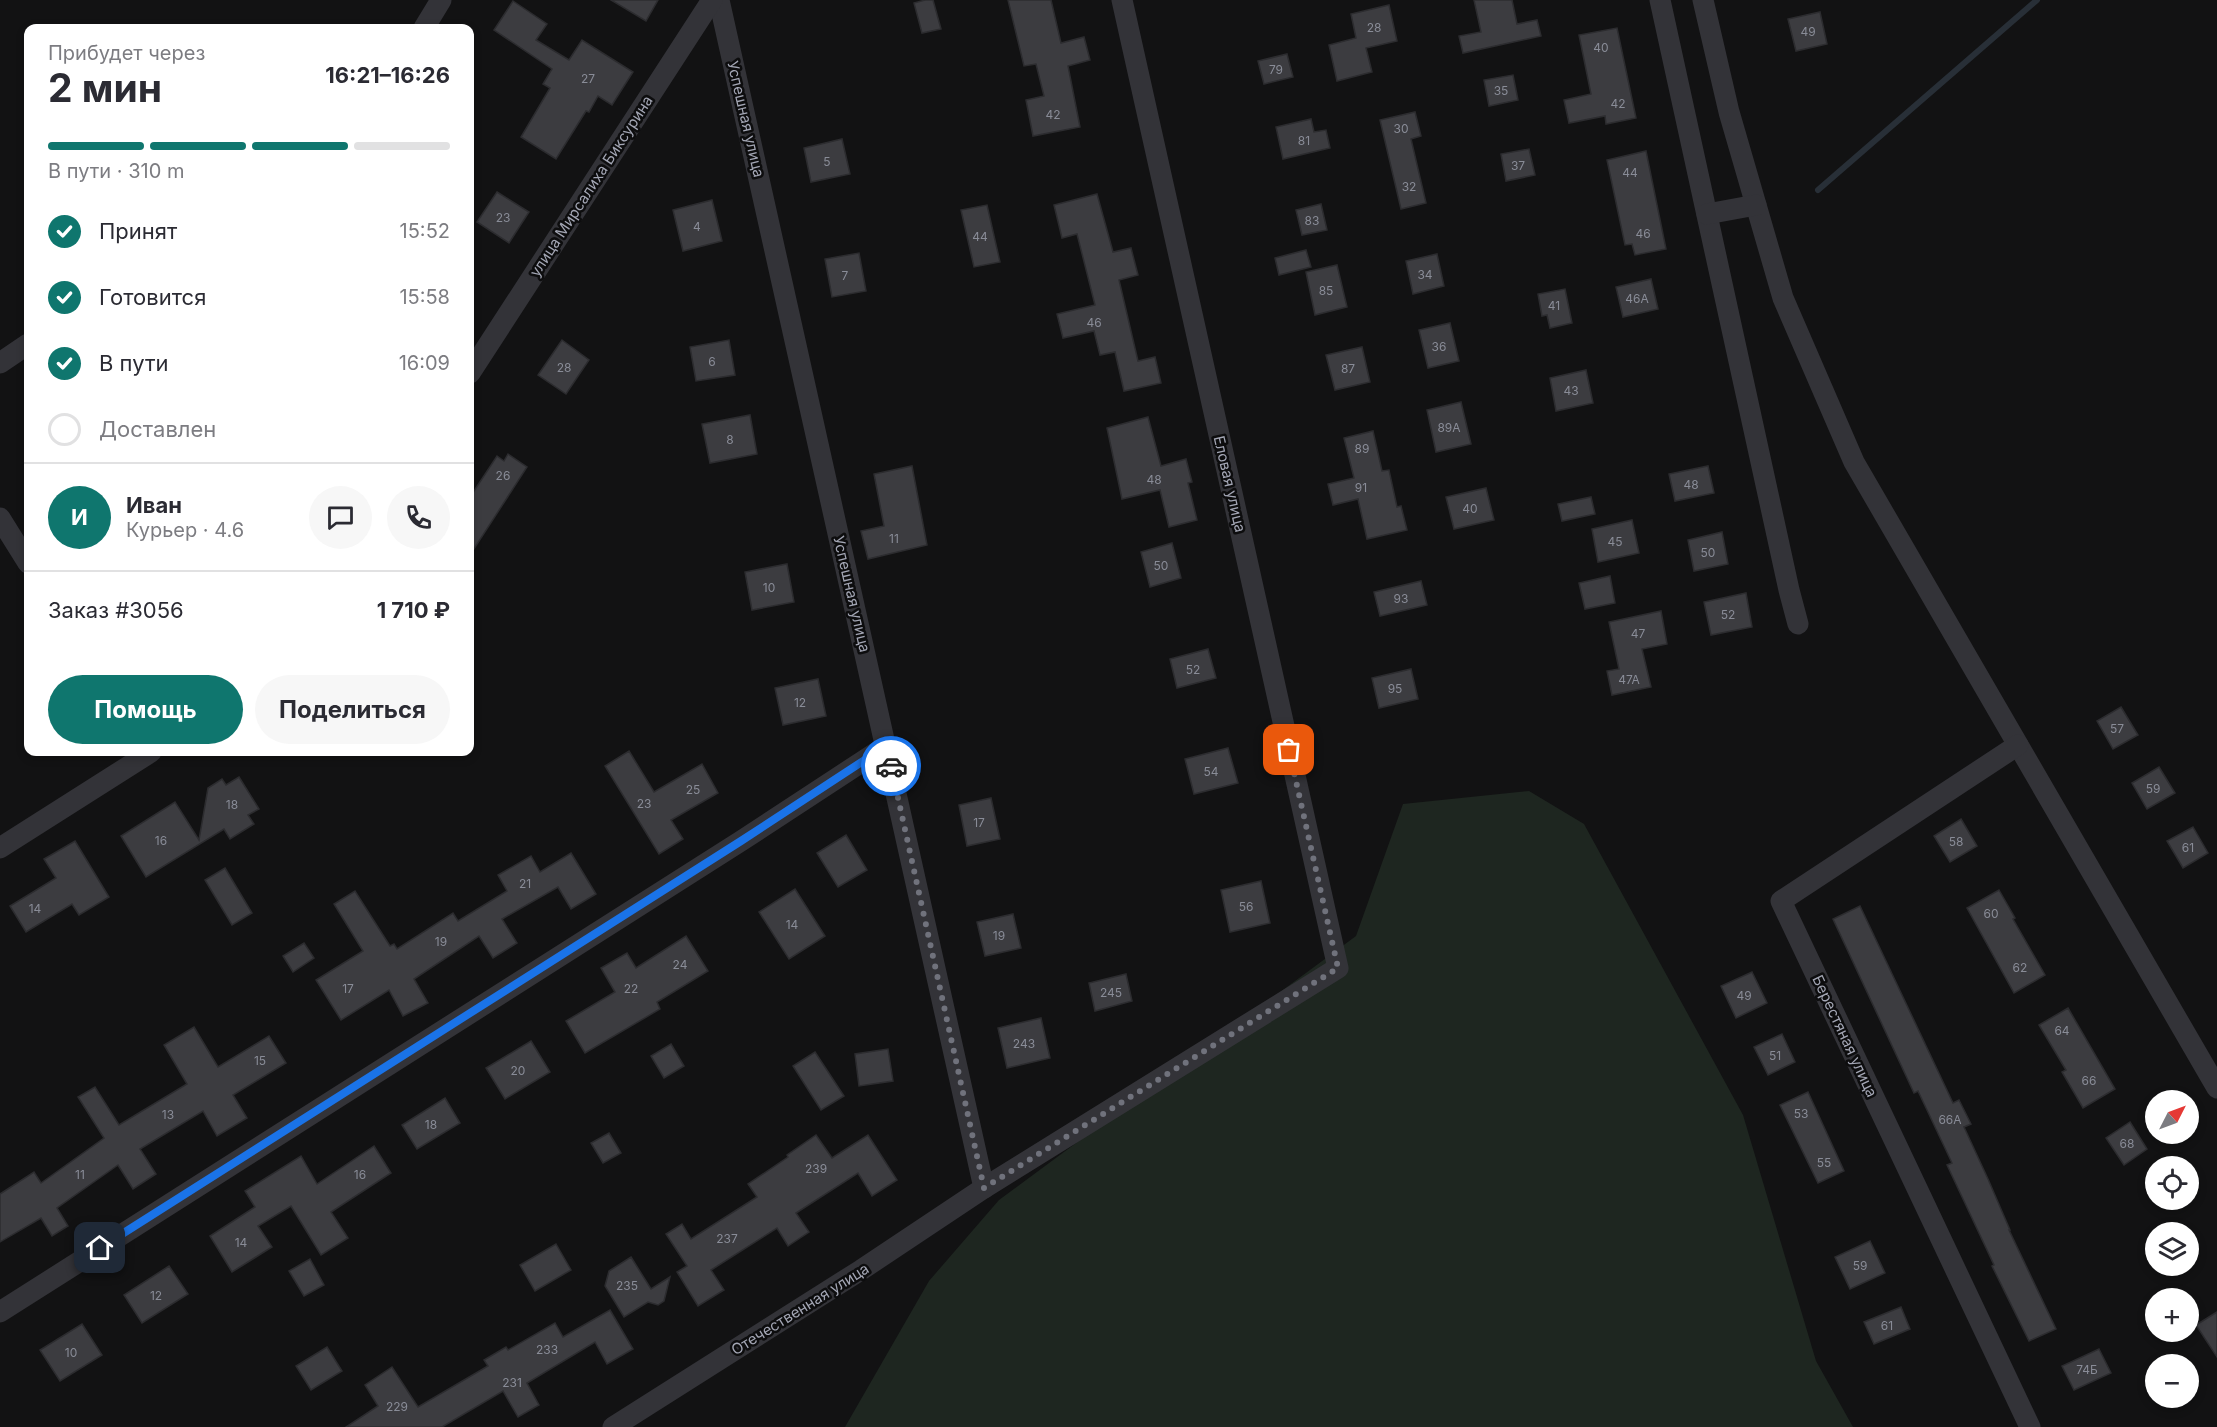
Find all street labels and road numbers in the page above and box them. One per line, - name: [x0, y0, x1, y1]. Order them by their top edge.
- street label: Успешная улица: [723, 59, 769, 179]
- street label: улица Мирсалиха Биксурина: [525, 92, 657, 280]
- street label: Еловая улица: [1210, 434, 1250, 534]
- street label: Успешная улица: [829, 534, 875, 654]
- street label: Берестяная улица: [1808, 972, 1882, 1100]
- street label: Отечественная улица: [728, 1259, 872, 1359]

